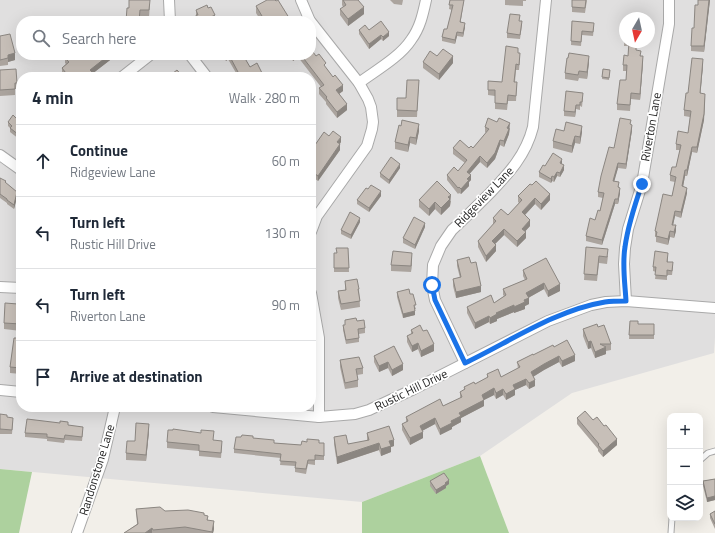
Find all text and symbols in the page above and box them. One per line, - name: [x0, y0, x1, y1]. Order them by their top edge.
- north arrow: [619, 12, 655, 48]
- search box: [16, 16, 316, 60]
- icon: search: [30, 27, 52, 49]
- text: Search here: [62, 27, 136, 50]
- text: 4 min: [32, 85, 73, 111]
- text: Walk · 280 m: [229, 88, 300, 108]
- street label: Riverton Lane: [635, 91, 666, 163]
- text: Continue: [70, 139, 128, 162]
- icon: ahead: [32, 150, 54, 172]
- text: 60 m: [272, 151, 300, 171]
- text: Ridgeview Lane: [70, 162, 156, 182]
- street label: Ridgeview Lane: [449, 162, 518, 232]
- route end: [633, 175, 651, 193]
- text: Turn left: [70, 211, 125, 234]
- icon: left: [32, 222, 54, 244]
- text: 130 m: [264, 223, 300, 243]
- text: Rustic Hill Drive: [70, 234, 156, 254]
- route start: [423, 276, 441, 294]
- text: Turn left: [70, 283, 125, 306]
- icon: left: [32, 294, 54, 316]
- text: 90 m: [272, 295, 300, 315]
- text: Riverton Lane: [70, 306, 146, 326]
- street label: Rustic Hill Drive: [371, 364, 451, 415]
- text: Arrive at destination: [70, 365, 203, 388]
- icon: arrive: [32, 366, 54, 388]
- map controls: [667, 413, 703, 521]
- button: +: [667, 413, 703, 449]
- street label: Randonstone Lane: [74, 422, 119, 518]
- button: −: [667, 449, 703, 485]
- button: layers: [667, 485, 703, 521]

